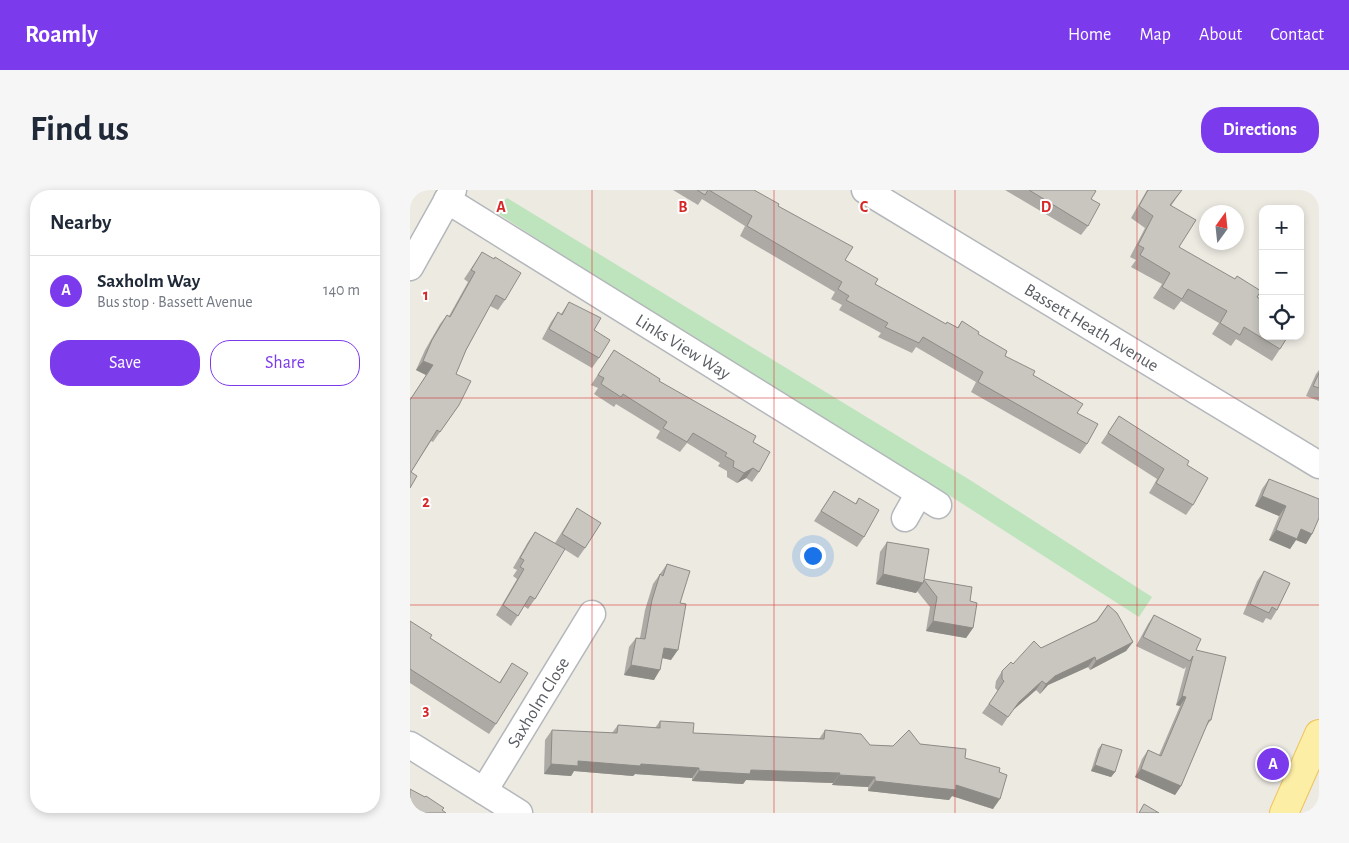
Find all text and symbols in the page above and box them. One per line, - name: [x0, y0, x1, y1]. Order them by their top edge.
- text: Roamly: [25, 23, 98, 47]
- text: Home: [1068, 26, 1111, 44]
- text: Map: [1139, 26, 1171, 44]
- text: About: [1199, 26, 1242, 44]
- text: Contact: [1270, 26, 1324, 44]
- button: Directions: [1201, 107, 1319, 153]
- text: Find us: [30, 112, 129, 147]
- text: A: [496, 199, 506, 215]
- text: B: [678, 199, 688, 215]
- text: C: [860, 199, 869, 215]
- text: D: [1041, 199, 1052, 215]
- north arrow: [1199, 205, 1244, 250]
- map controls: [1259, 205, 1304, 340]
- button: +: [1259, 205, 1304, 250]
- text: Nearby: [50, 212, 111, 233]
- button: −: [1259, 250, 1304, 295]
- text: Saxholm Way: [97, 272, 200, 291]
- street label: Bassett Heath Avenue: [1021, 281, 1161, 376]
- text: A: [61, 282, 71, 298]
- text: 140 m: [323, 282, 360, 298]
- text: 1: [423, 287, 429, 303]
- text: Bus stop · Bassett Avenue: [97, 294, 253, 310]
- button: locate: [1259, 295, 1304, 340]
- street label: Links View Way: [632, 311, 734, 384]
- button: Save: [50, 340, 200, 386]
- button: Share: [210, 340, 360, 386]
- text: 2: [422, 494, 430, 510]
- your location: [800, 543, 826, 569]
- street label: Saxholm Close: [505, 655, 573, 751]
- text: 3: [423, 702, 430, 718]
- pin: A: [1257, 745, 1289, 783]

